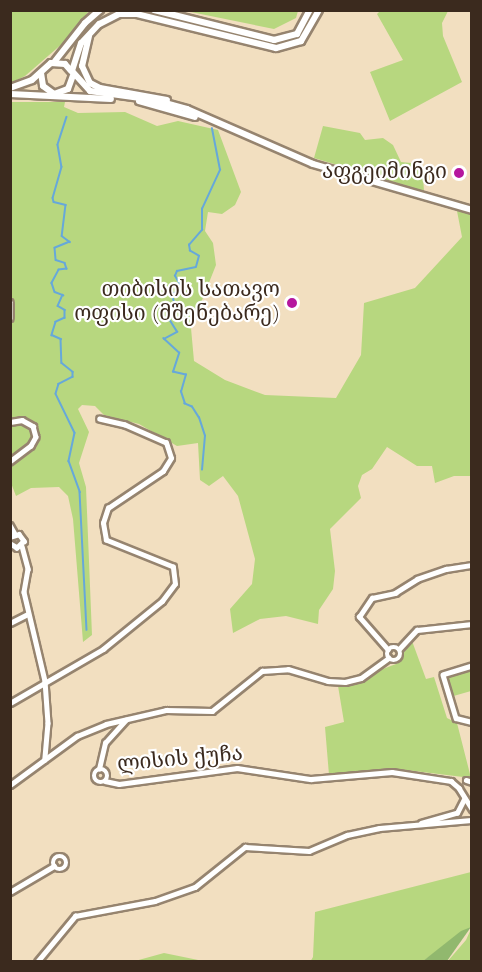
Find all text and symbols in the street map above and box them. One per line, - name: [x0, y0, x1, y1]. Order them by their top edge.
- place label: აფგეიმინგი: [322, 160, 447, 186]
- marker: აფგეიმინგი: [452, 166, 466, 180]
- place label: თიბისის სათავო ოფისი (მშენებარე): [74, 278, 280, 328]
- marker: თიბისის სათავო ოფისი (მშენებარე): [285, 296, 299, 310]
- street label: ლისის ქუჩა: [116, 742, 244, 778]

